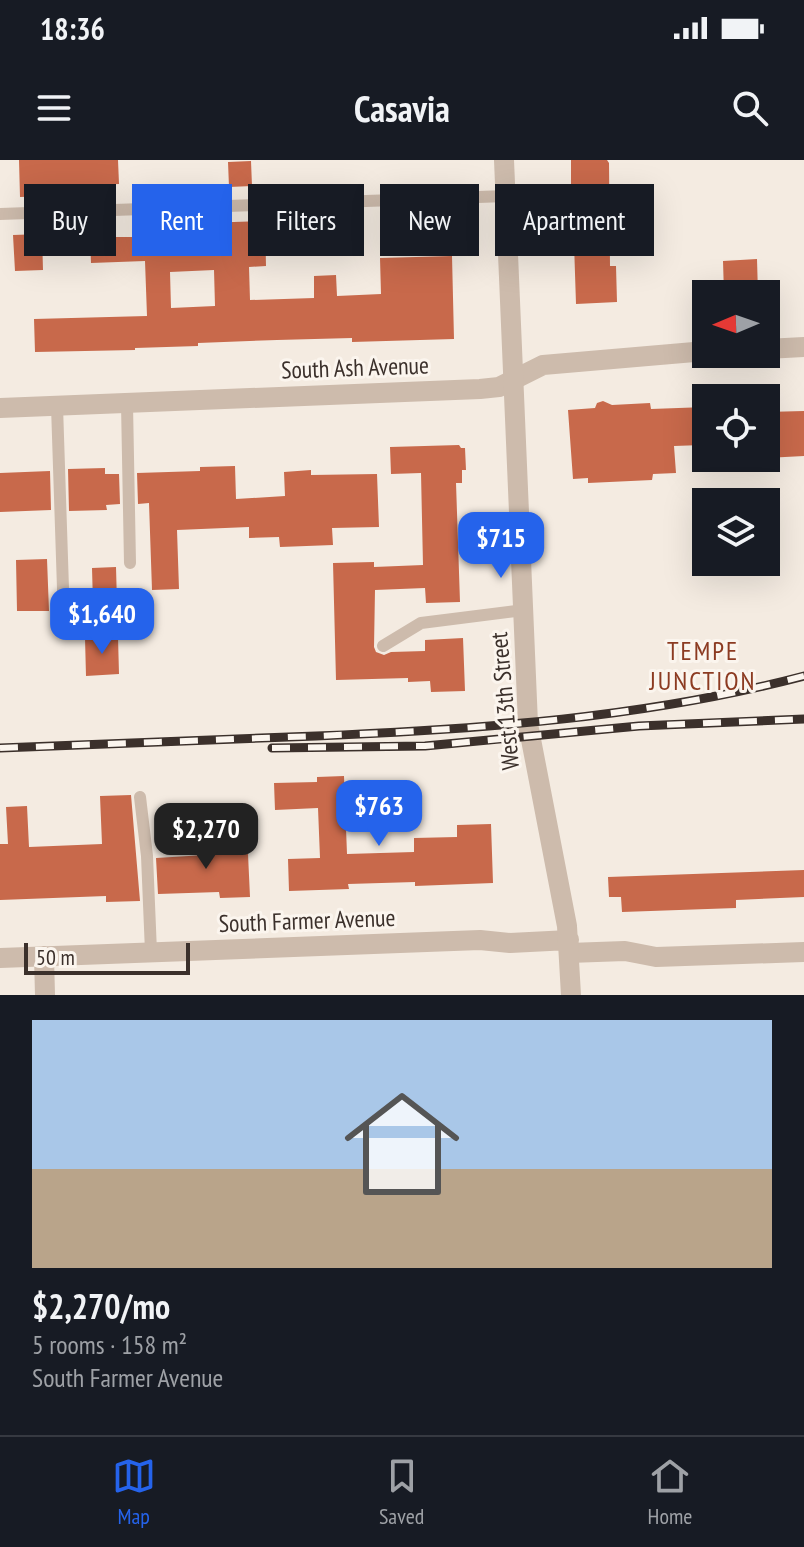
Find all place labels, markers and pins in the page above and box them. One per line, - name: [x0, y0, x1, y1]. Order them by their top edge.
- pin: $715: [454, 512, 548, 580]
- pin: $1,640: [37, 588, 167, 656]
- pin: $763: [332, 780, 426, 848]
- pin: $2,270: [141, 803, 271, 871]

